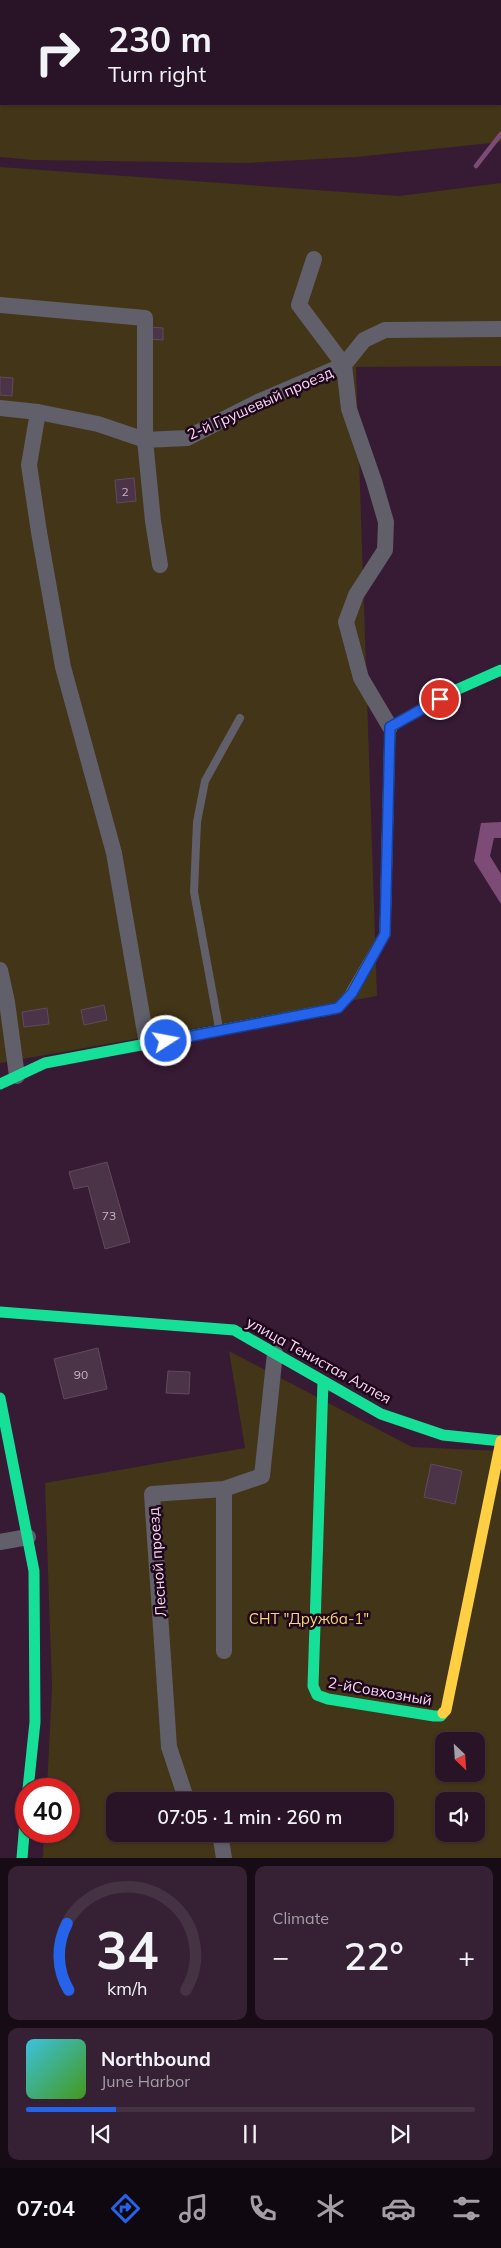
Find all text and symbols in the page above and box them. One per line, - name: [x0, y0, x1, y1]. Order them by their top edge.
- text: 230 m: [108, 17, 212, 61]
- icon: right: [25, 20, 90, 85]
- text: Turn right: [108, 60, 206, 88]
- street label: 2-й Грушевый проезд: [184, 362, 336, 444]
- house number: 2: [121, 484, 129, 499]
- pin: [419, 678, 461, 720]
- icon: arrive: [426, 685, 454, 713]
- position arrow: [139, 1014, 191, 1066]
- house number: 73: [102, 1208, 116, 1223]
- street label: улица Тенистая Аллея: [243, 1312, 395, 1408]
- house number: 90: [74, 1367, 88, 1382]
- street label: Лесной проезд: [144, 1507, 170, 1617]
- park label: СНТ "Дружба-1": [249, 1609, 369, 1628]
- street label: 2-йСовхозный: [327, 1673, 433, 1709]
- north arrow: [435, 1732, 485, 1782]
- map controls: [435, 1732, 485, 1842]
- speed limit sign: 40: [15, 1778, 80, 1843]
- button: sound: [435, 1792, 485, 1842]
- text: 07:05 · 1 min · 260 m: [157, 1805, 343, 1829]
- text: Climate: [273, 1908, 329, 1928]
- text: 34: [96, 1917, 158, 1982]
- text: 22°: [344, 1932, 404, 1980]
- text: −: [273, 1939, 289, 1974]
- text: +: [458, 1939, 475, 1974]
- text: km/h: [107, 1977, 147, 1999]
- text: Northbound: [101, 2047, 211, 2071]
- text: June Harbor: [101, 2071, 190, 2091]
- icon: previous: [87, 2120, 115, 2148]
- icon: pause: [236, 2120, 264, 2148]
- icon: next: [386, 2120, 414, 2148]
- icon: directions: [108, 2191, 143, 2226]
- icon: music: [176, 2191, 211, 2226]
- icon: phone: [245, 2191, 280, 2226]
- icon: climate: [313, 2191, 348, 2226]
- icon: car: [381, 2191, 416, 2226]
- icon: filters: [449, 2191, 484, 2226]
- text: 07:04: [17, 2194, 75, 2222]

